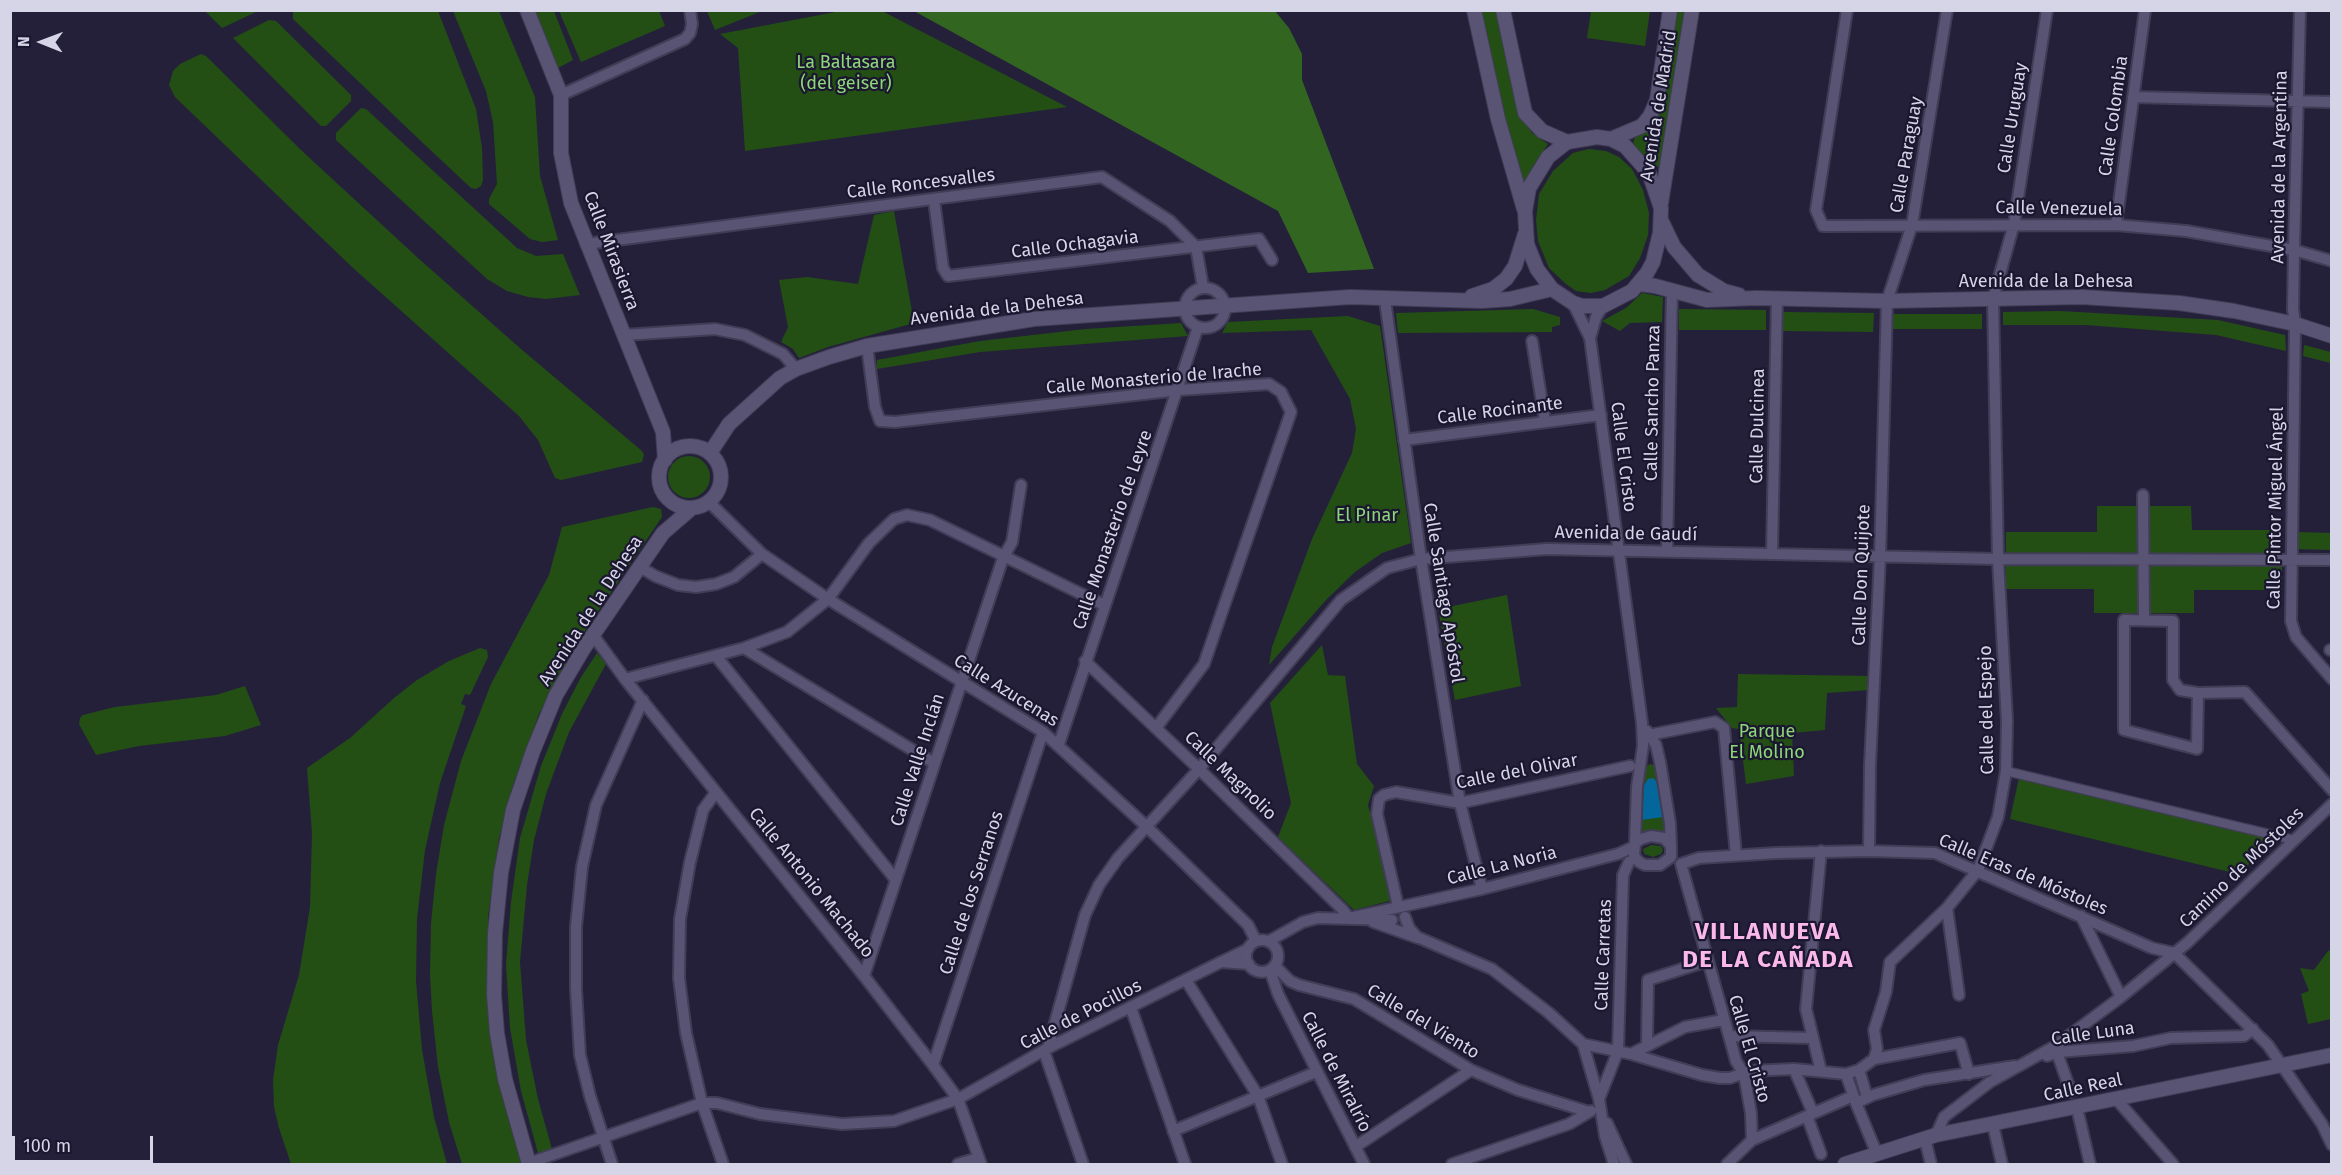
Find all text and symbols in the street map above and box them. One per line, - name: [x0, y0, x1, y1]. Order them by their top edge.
- north arrow: [12, 12, 72, 72]
- street label: Avenida de Madrid: [1636, 29, 1682, 183]
- text: N: [14, 36, 33, 47]
- park label: La Baltasara (del geiser): [796, 52, 896, 94]
- street label: Calle Colombia: [2095, 54, 2133, 178]
- street label: Calle Uruguay: [1994, 61, 2032, 175]
- street label: Avenida de la Argentina: [2268, 70, 2292, 264]
- street label: Calle Paraguay: [1886, 95, 1928, 215]
- street label: Calle Roncesvalles: [846, 164, 996, 204]
- street label: Calle Mirasierra: [578, 188, 644, 314]
- street label: Calle Venezuela: [1995, 197, 2123, 221]
- street label: Calle Ochagavia: [1010, 226, 1140, 264]
- street label: Avenida de la Dehesa: [1959, 271, 2133, 293]
- street label: Avenida de la Dehesa: [909, 288, 1085, 330]
- street label: Calle Sancho Panza: [1641, 325, 1665, 481]
- street label: Calle Monasterio de Irache: [1045, 359, 1263, 399]
- street label: Calle Dulcinea: [1746, 368, 1770, 484]
- street label: Calle Rocinante: [1436, 393, 1564, 429]
- street label: Calle El Cristo: [1606, 401, 1640, 513]
- street label: Calle Pintor Miguel Ángel: [2263, 406, 2289, 610]
- street label: Calle Monasterio de Leyre: [1069, 427, 1157, 633]
- street label: Calle Santiago Apóstol: [1418, 501, 1468, 685]
- street label: Calle Don Quijote: [1849, 504, 1875, 646]
- park label: El Pinar: [1336, 505, 1398, 527]
- street label: Avenida de Gaudí: [1554, 522, 1698, 546]
- street label: Avenida de la Dehesa: [534, 532, 648, 690]
- street label: Calle del Espejo: [1975, 645, 1999, 775]
- street label: Calle Azucenas: [950, 650, 1062, 732]
- street label: Calle Valle Inclán: [886, 691, 950, 829]
- park label: Parque El Molino: [1729, 721, 1805, 764]
- street label: Calle Magnolio: [1180, 727, 1280, 825]
- street label: Calle del Olivar: [1454, 750, 1580, 794]
- street label: Camino de Móstoles: [2175, 803, 2309, 933]
- street label: Calle Antonio Machado: [744, 804, 878, 962]
- street label: Calle de los Serranos: [935, 808, 1009, 978]
- street label: Calle Eras de Móstoles: [1935, 830, 2111, 920]
- street label: Calle La Noria: [1445, 842, 1559, 890]
- street label: Calle Carretas: [1591, 899, 1617, 1011]
- district label: VILLANUEVA DE LA CAÑADA: [1682, 918, 1854, 974]
- street label: Calle de Pocillos: [1017, 975, 1145, 1055]
- street label: Calle del Viento: [1363, 980, 1483, 1064]
- street label: Calle El Cristo: [1723, 993, 1775, 1105]
- street label: Calle de Miralrío: [1296, 1008, 1376, 1136]
- street label: Calle Luna: [2050, 1017, 2136, 1051]
- street label: Calle Real: [2042, 1069, 2124, 1107]
- scale bar: [15, 1124, 156, 1162]
- text: 100 m: [23, 1135, 71, 1157]

